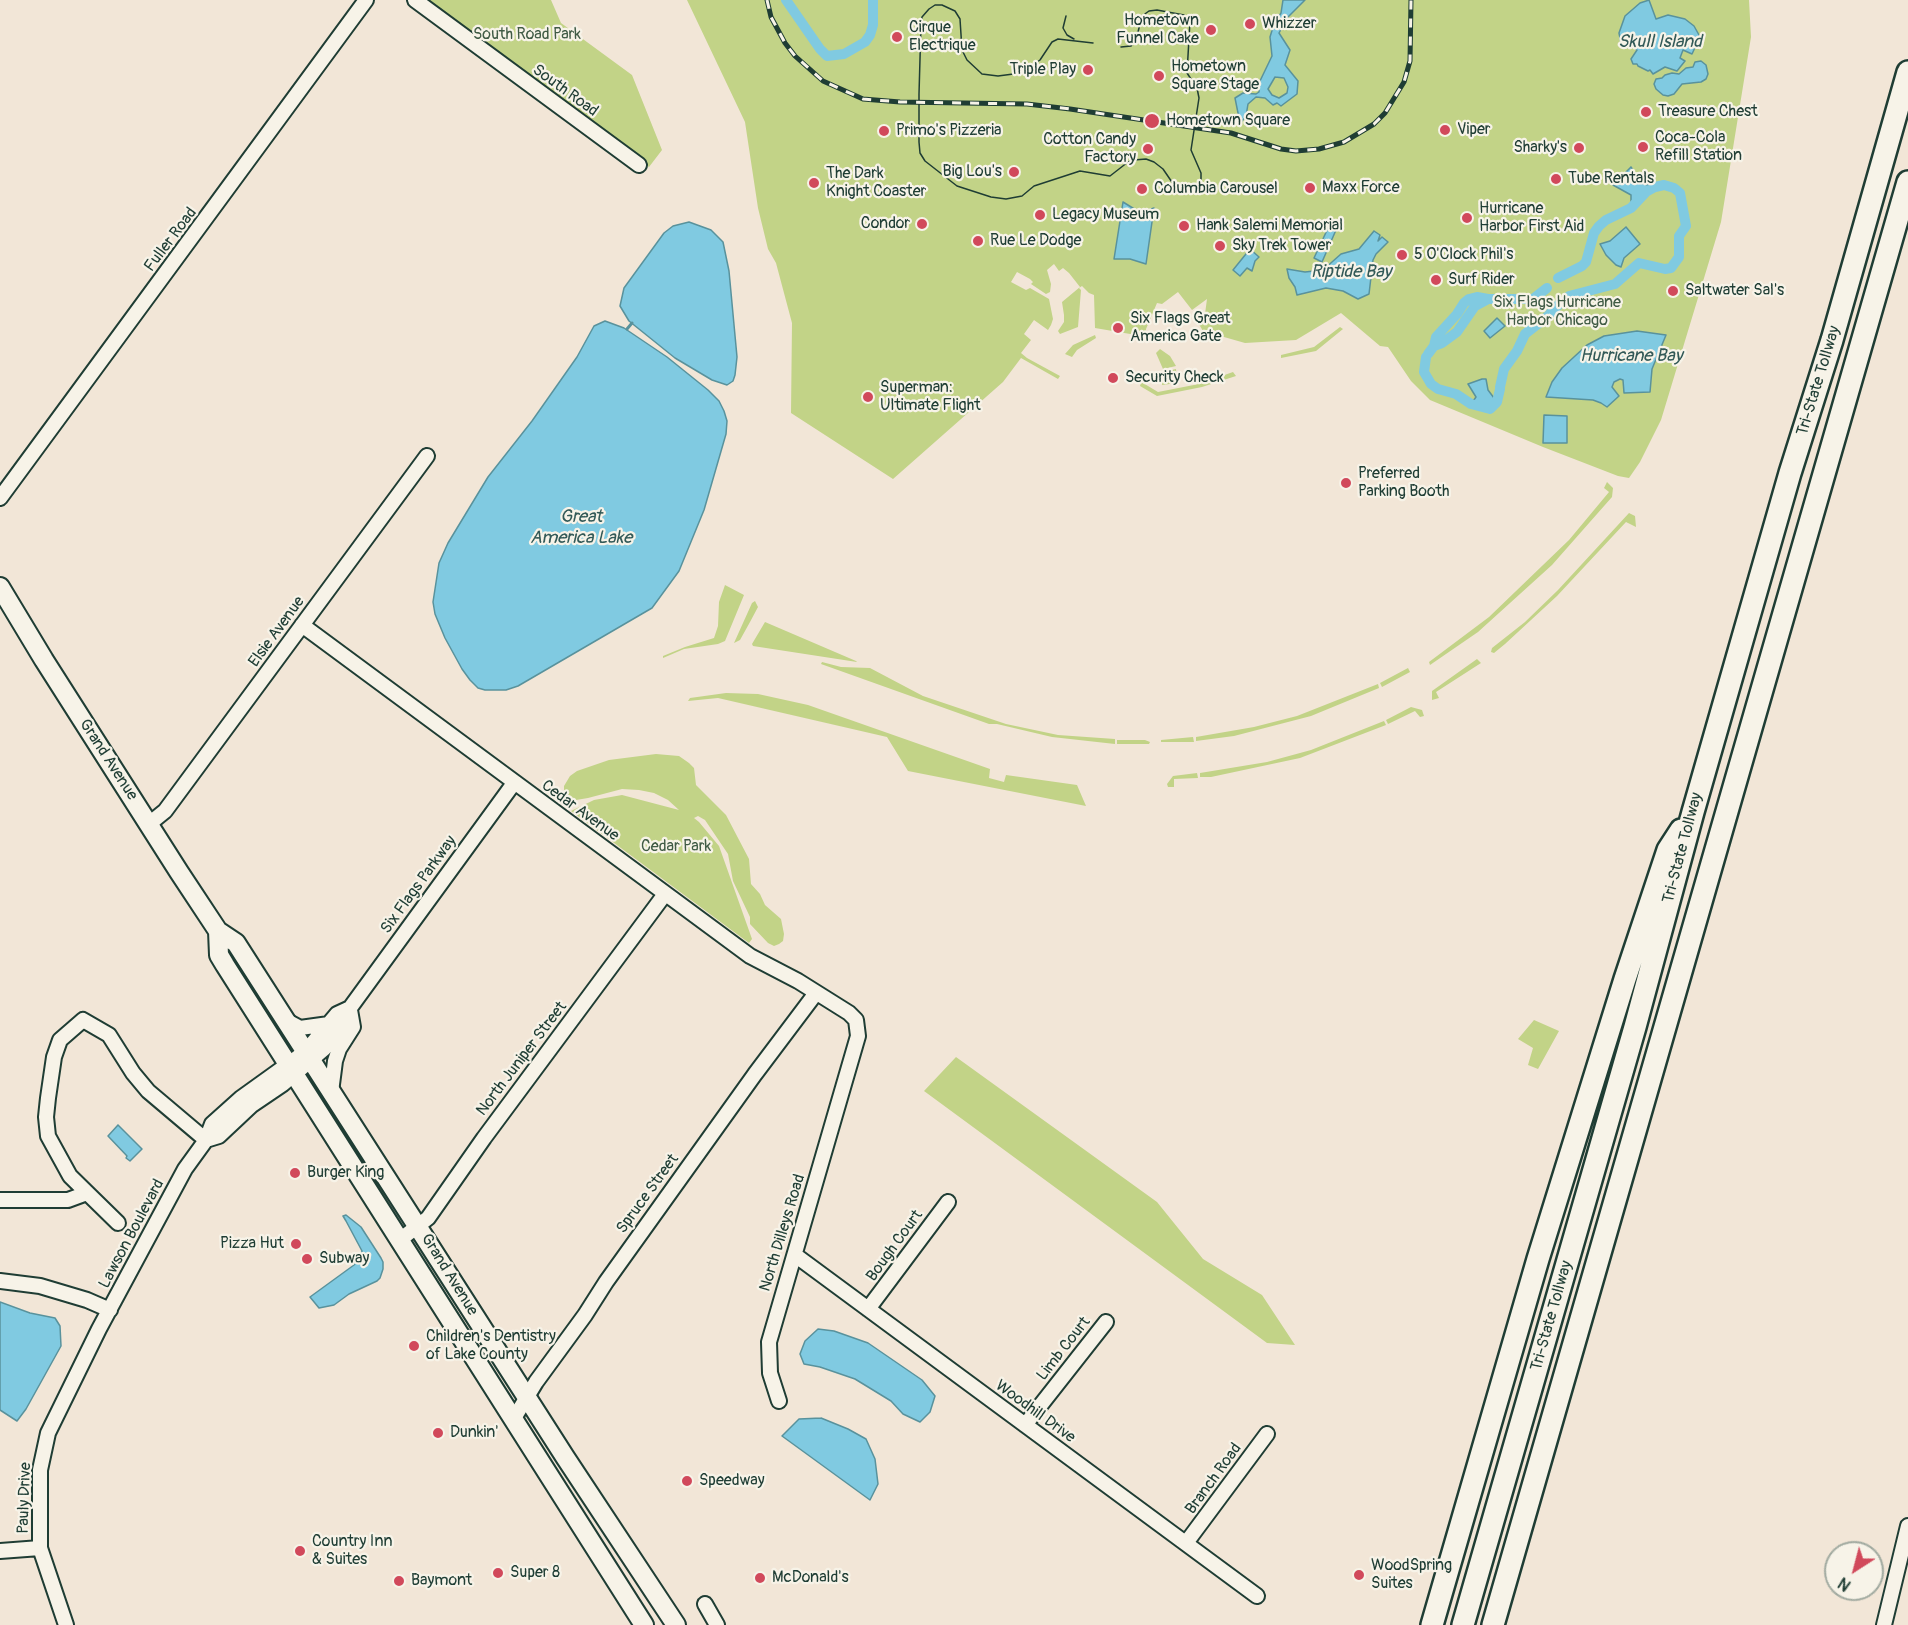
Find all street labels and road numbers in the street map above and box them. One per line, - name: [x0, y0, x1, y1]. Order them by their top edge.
- street label: South Road: [528, 61, 602, 121]
- street label: Fuller Road: [141, 204, 201, 276]
- street label: Tri-State Tollway: [1793, 324, 1845, 438]
- street label: Elsie Avenue: [245, 593, 309, 671]
- street label: Grand Avenue: [75, 716, 141, 804]
- street label: Cedar Avenue: [537, 776, 623, 846]
- street label: Tri-State Tollway: [1659, 791, 1707, 905]
- street label: Six Flags Parkway: [377, 832, 461, 938]
- street label: North Juniper Street: [473, 998, 571, 1120]
- street label: Spruce Street: [613, 1151, 683, 1237]
- street label: North Dilleys Road: [756, 1172, 810, 1294]
- street label: Lawson Boulevard: [95, 1176, 169, 1292]
- street label: Bough Court: [863, 1207, 927, 1285]
- street label: Grand Avenue: [416, 1231, 482, 1319]
- street label: Tri-State Tollway: [1527, 1259, 1577, 1373]
- street label: Limb Court: [1033, 1313, 1095, 1385]
- street label: Woodhill Drive: [991, 1376, 1079, 1448]
- street label: Branch Road: [1182, 1440, 1246, 1518]
- street label: Pauly Drive: [14, 1462, 36, 1534]

